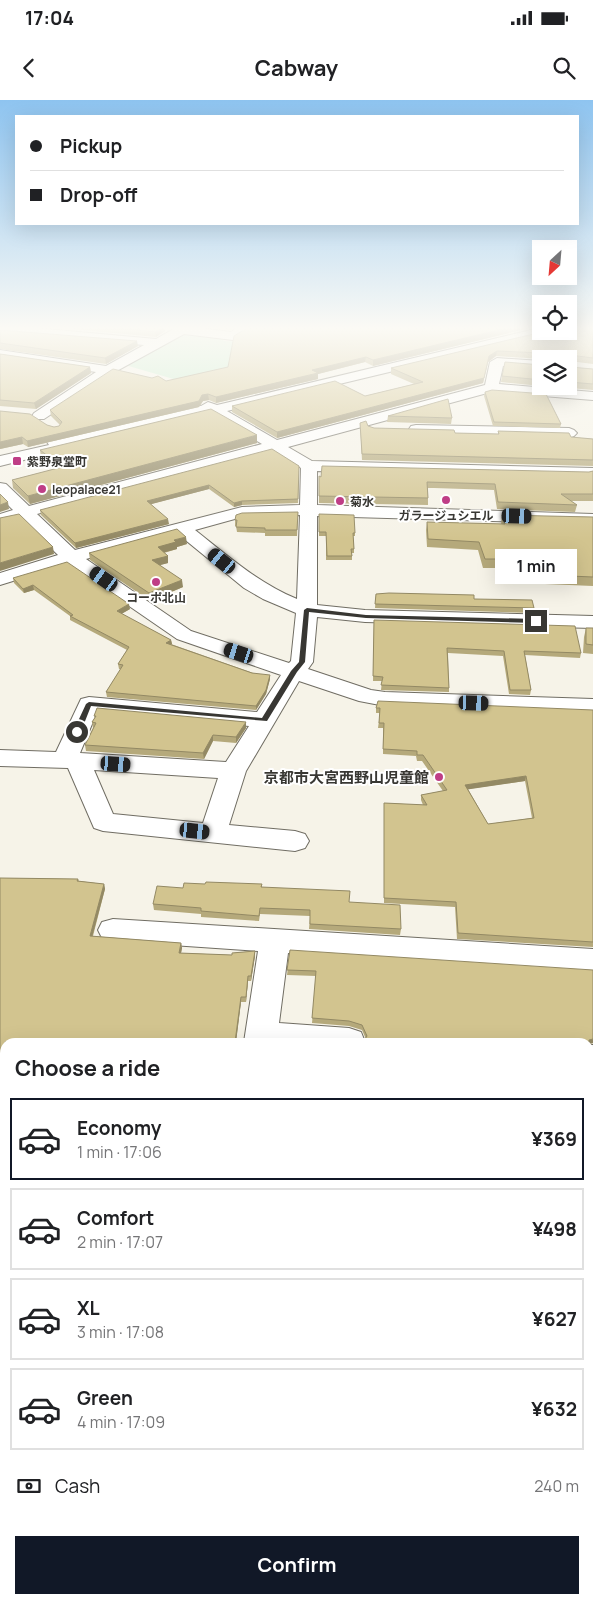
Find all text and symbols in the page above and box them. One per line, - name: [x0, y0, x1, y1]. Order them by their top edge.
- text: 17:04: [25, 5, 74, 31]
- text: Cabway: [255, 53, 338, 83]
- icon: back: [15, 54, 43, 82]
- icon: search: [550, 54, 578, 82]
- text: Pickup: [60, 133, 122, 159]
- text: Drop-off: [60, 182, 137, 208]
- north arrow: [532, 240, 578, 285]
- map controls: [532, 240, 577, 395]
- button: locate: [532, 295, 577, 340]
- button: layers: [532, 350, 577, 395]
- place label: 紫野泉堂町: [27, 453, 87, 470]
- marker: 紫野泉堂町: [11, 455, 23, 467]
- place label: leopalace21: [52, 481, 121, 498]
- marker: leopalace21: [36, 483, 48, 495]
- place label: 菊水: [350, 493, 374, 510]
- marker: ガラージュシエル: [440, 494, 452, 506]
- marker: 菊水: [334, 495, 346, 507]
- place label: ガラージュシエル: [399, 507, 493, 524]
- car: [501, 508, 532, 524]
- car: [205, 546, 238, 576]
- callout: 1 min: [495, 548, 577, 584]
- text: 1 min: [516, 555, 556, 577]
- car: [87, 564, 120, 594]
- marker: コーポ北山: [150, 576, 162, 588]
- place label: コーポ北山: [126, 589, 186, 606]
- route end: [525, 610, 547, 632]
- car: [222, 641, 255, 665]
- car: [458, 695, 489, 711]
- route start: [66, 721, 88, 743]
- car: [100, 755, 131, 773]
- place label: 京都市大宮西野山児童館: [264, 767, 429, 788]
- marker: 京都市大宮西野山児童館: [433, 771, 445, 783]
- car: [179, 822, 210, 840]
- text: Choose a ride: [15, 1053, 160, 1083]
- text: Economy: [77, 1115, 161, 1141]
- icon: car: [17, 1117, 62, 1162]
- text: ¥369: [531, 1126, 577, 1152]
- text: 1 min · 17:06: [77, 1141, 162, 1163]
- text: Comfort: [77, 1205, 154, 1231]
- icon: car: [17, 1207, 62, 1252]
- text: ¥498: [532, 1216, 577, 1242]
- text: 2 min · 17:07: [77, 1231, 163, 1253]
- text: XL: [77, 1295, 100, 1321]
- icon: car: [17, 1297, 62, 1342]
- text: ¥627: [532, 1306, 577, 1332]
- text: 3 min · 17:08: [77, 1321, 164, 1343]
- text: Green: [77, 1385, 133, 1411]
- icon: car: [17, 1387, 62, 1432]
- text: ¥632: [531, 1396, 577, 1422]
- text: 4 min · 17:09: [77, 1411, 165, 1433]
- icon: cash: [15, 1472, 43, 1500]
- text: Cash: [55, 1473, 100, 1499]
- text: 240 m: [534, 1475, 579, 1497]
- button: Confirm: [15, 1536, 579, 1594]

